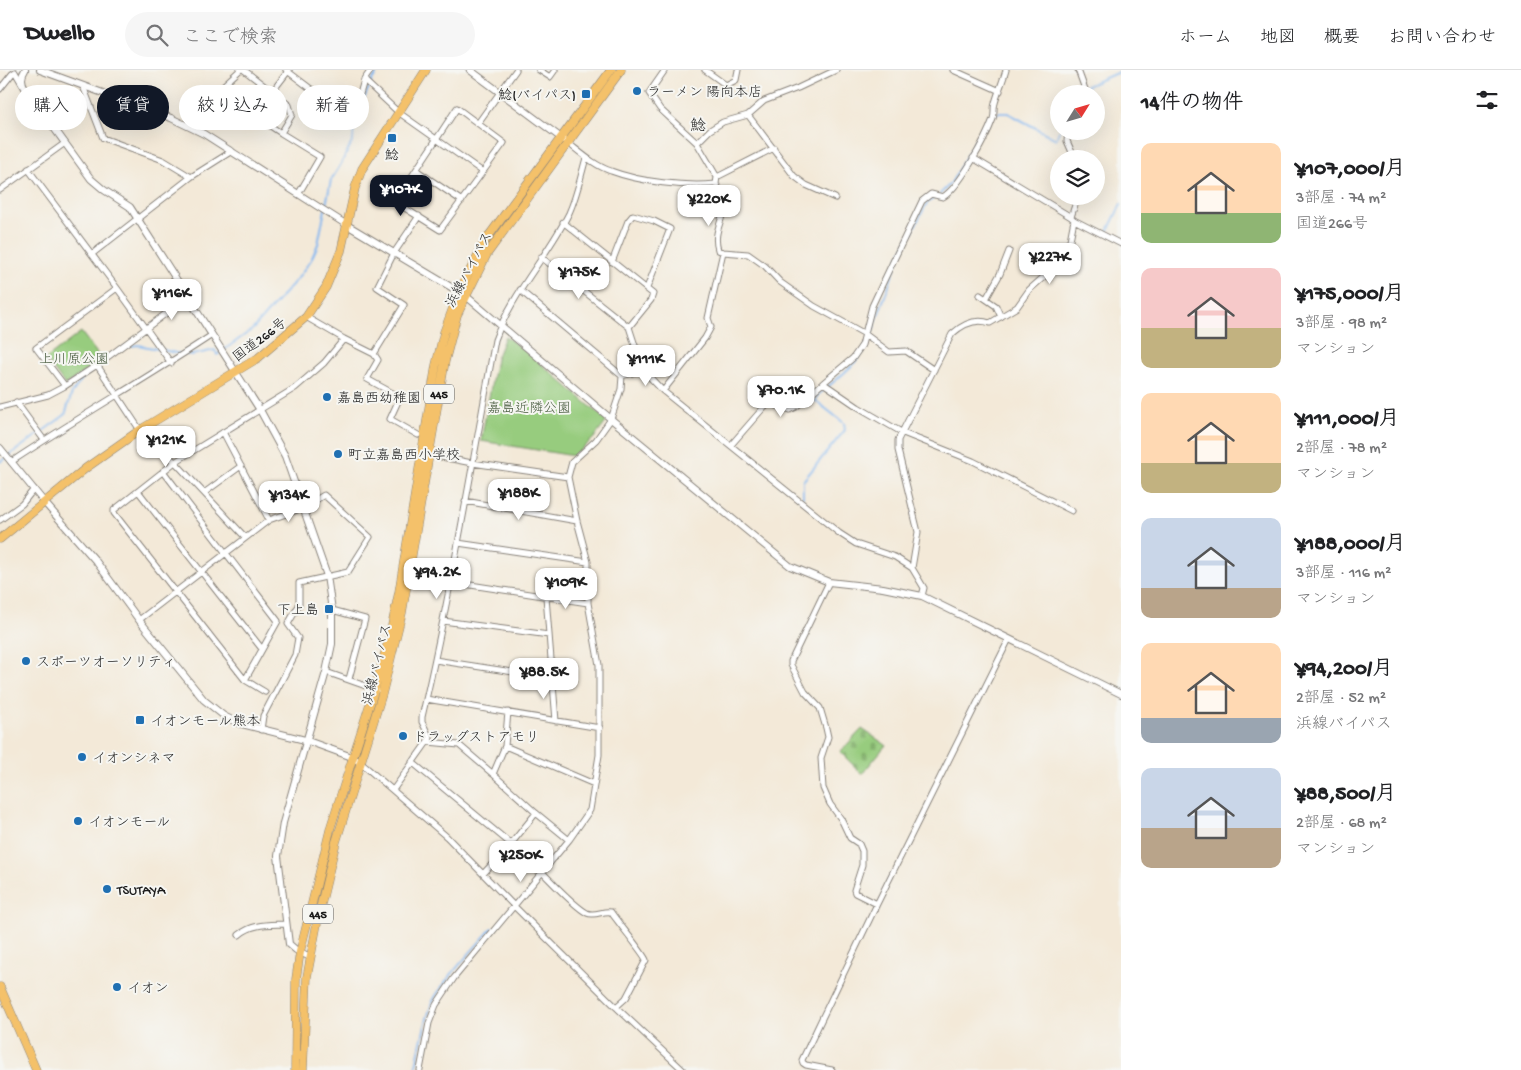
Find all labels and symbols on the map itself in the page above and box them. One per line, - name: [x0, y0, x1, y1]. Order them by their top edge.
- marker: ラーメン 陽向本店: [631, 85, 643, 97]
- place label: ラーメン 陽向本店: [647, 85, 762, 102]
- north arrow: [1050, 85, 1105, 140]
- place label: 鯰(バイパス): [498, 88, 576, 105]
- marker: 鯰(バイパス): [580, 88, 592, 100]
- district label: 鯰: [690, 117, 706, 137]
- marker: 鯰: [386, 132, 398, 144]
- place label: 鯰: [385, 148, 399, 165]
- pin: ¥107K: [366, 174, 436, 217]
- pin: ¥220K: [674, 184, 744, 227]
- street label: 浜線バイパス: [443, 229, 497, 311]
- pin: ¥227K: [1015, 242, 1085, 285]
- pin: ¥175K: [544, 258, 614, 300]
- pin: ¥116K: [137, 278, 207, 321]
- street label: 国道266号: [230, 315, 291, 367]
- pin: ¥111K: [611, 344, 681, 387]
- park label: 上川原公園: [39, 352, 109, 369]
- pin: ¥70.1K: [740, 376, 822, 418]
- road number: 445: [424, 384, 454, 404]
- marker: 嘉島西幼稚園: [321, 391, 333, 403]
- place label: 嘉島西幼稚園: [337, 391, 421, 408]
- park label: 嘉島近隣公園: [487, 401, 571, 418]
- pin: ¥121K: [131, 426, 201, 468]
- marker: 町立嘉島西小学校: [332, 448, 344, 460]
- place label: 町立嘉島西小学校: [348, 448, 460, 465]
- pin: ¥188K: [484, 478, 554, 521]
- pin: ¥134K: [254, 480, 324, 523]
- pin: ¥94.2K: [396, 558, 478, 600]
- pin: ¥109K: [531, 568, 601, 610]
- place label: 下上島: [277, 603, 319, 620]
- marker: 下上島: [323, 603, 335, 615]
- street label: 浜線バイパス: [360, 622, 397, 707]
- marker: スポーツオーソリティ: [20, 655, 32, 667]
- place label: スポーツオーソリティ: [36, 655, 176, 672]
- pin: ¥88.5K: [503, 658, 585, 700]
- marker: イオンモール熊本: [134, 714, 146, 726]
- place label: イオンモール熊本: [150, 714, 261, 731]
- marker: ドラッグストアモリ: [397, 730, 409, 742]
- place label: ドラッグストアモリ: [413, 730, 539, 747]
- marker: イオンシネマ: [76, 751, 88, 763]
- place label: イオンシネマ: [92, 751, 175, 768]
- marker: イオンモール: [72, 815, 84, 827]
- place label: イオンモール: [88, 815, 171, 832]
- pin: ¥250K: [486, 840, 556, 883]
- marker: TSUTAYA: [101, 883, 113, 895]
- place label: TSUTAYA: [116, 883, 166, 900]
- road number: 445: [303, 904, 333, 924]
- marker: イオン: [111, 981, 123, 993]
- place label: イオン: [127, 981, 168, 998]

